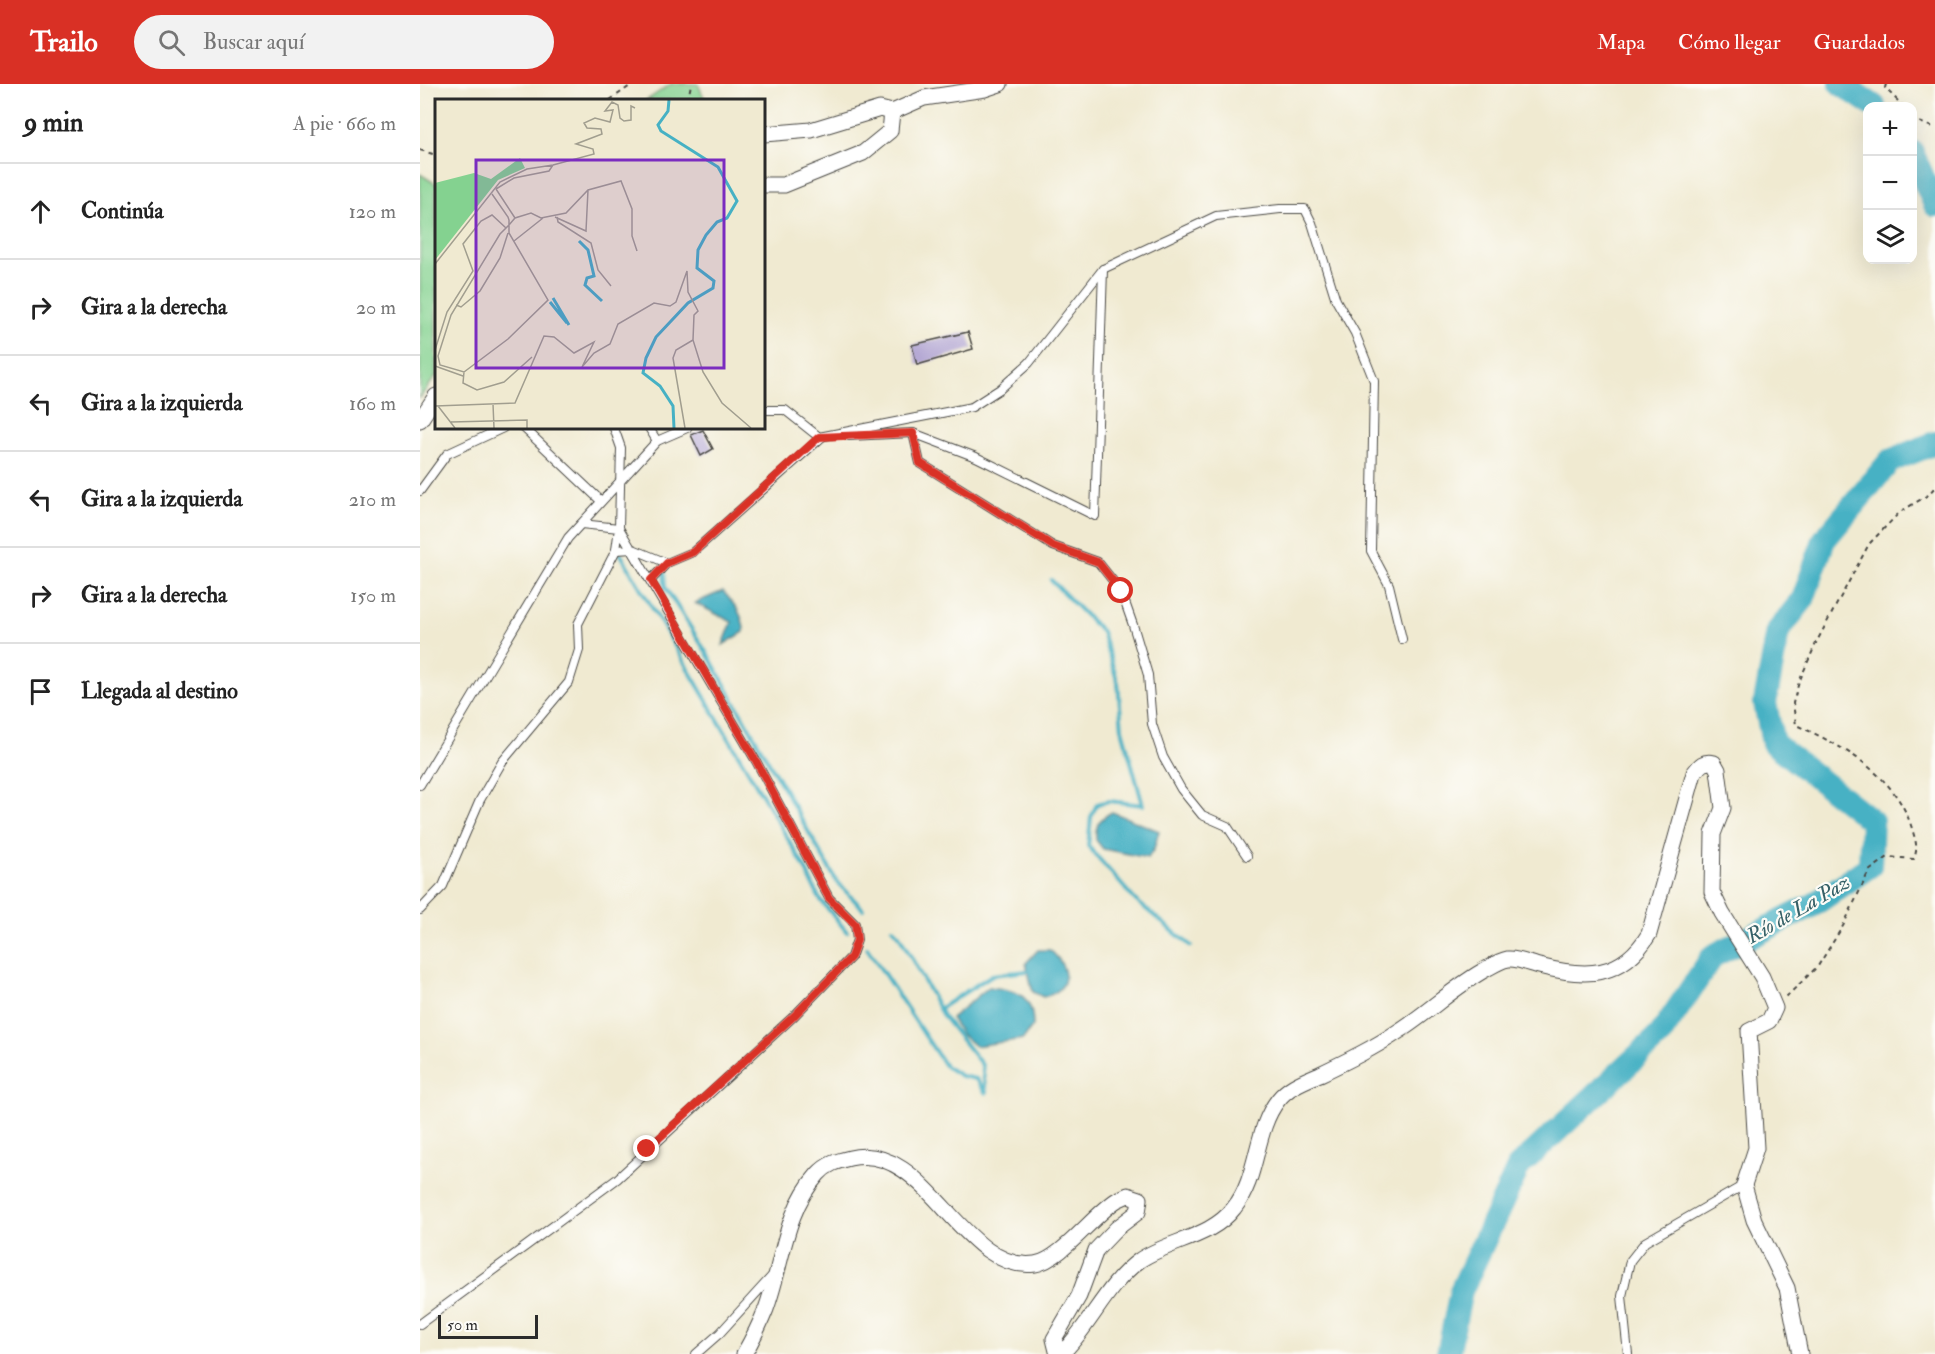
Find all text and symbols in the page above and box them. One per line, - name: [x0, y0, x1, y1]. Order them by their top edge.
- search box: [134, 15, 554, 69]
- text: Trailo: [30, 25, 98, 60]
- icon: search: [155, 26, 188, 59]
- text: Buscar aquí: [203, 28, 305, 56]
- text: Mapa: [1597, 29, 1645, 56]
- text: Cómo llegar: [1678, 29, 1781, 56]
- text: Guardados: [1814, 29, 1905, 56]
- inset map: [435, 99, 765, 429]
- map controls: [1863, 102, 1917, 264]
- button: +: [1863, 102, 1917, 156]
- text: 9 min: [24, 107, 83, 139]
- text: A pie · 660 m: [293, 111, 396, 136]
- button: −: [1863, 156, 1917, 210]
- icon: ahead: [24, 195, 57, 228]
- text: Continúa: [81, 197, 164, 225]
- text: 120 m: [349, 199, 396, 224]
- button: layers: [1863, 210, 1917, 264]
- icon: right: [24, 291, 57, 324]
- text: Gira a la derecha: [81, 293, 227, 321]
- text: 20 m: [356, 295, 396, 320]
- icon: left: [24, 387, 57, 420]
- text: Gira a la izquierda: [81, 389, 242, 417]
- text: 160 m: [349, 391, 396, 416]
- icon: left: [24, 483, 57, 516]
- text: Gira a la izquierda: [81, 485, 242, 513]
- text: 210 m: [349, 487, 396, 512]
- route start: [1107, 577, 1133, 603]
- icon: right: [24, 579, 57, 612]
- text: Gira a la derecha: [81, 581, 227, 609]
- text: 150 m: [350, 583, 396, 608]
- icon: arrive: [24, 675, 57, 708]
- text: Llegada al destino: [81, 677, 238, 705]
- water label: Río de La Paz: [1741, 869, 1855, 950]
- route end: [633, 1135, 659, 1161]
- scale bar: [438, 1312, 538, 1340]
- text: 50 m: [447, 1315, 478, 1335]

